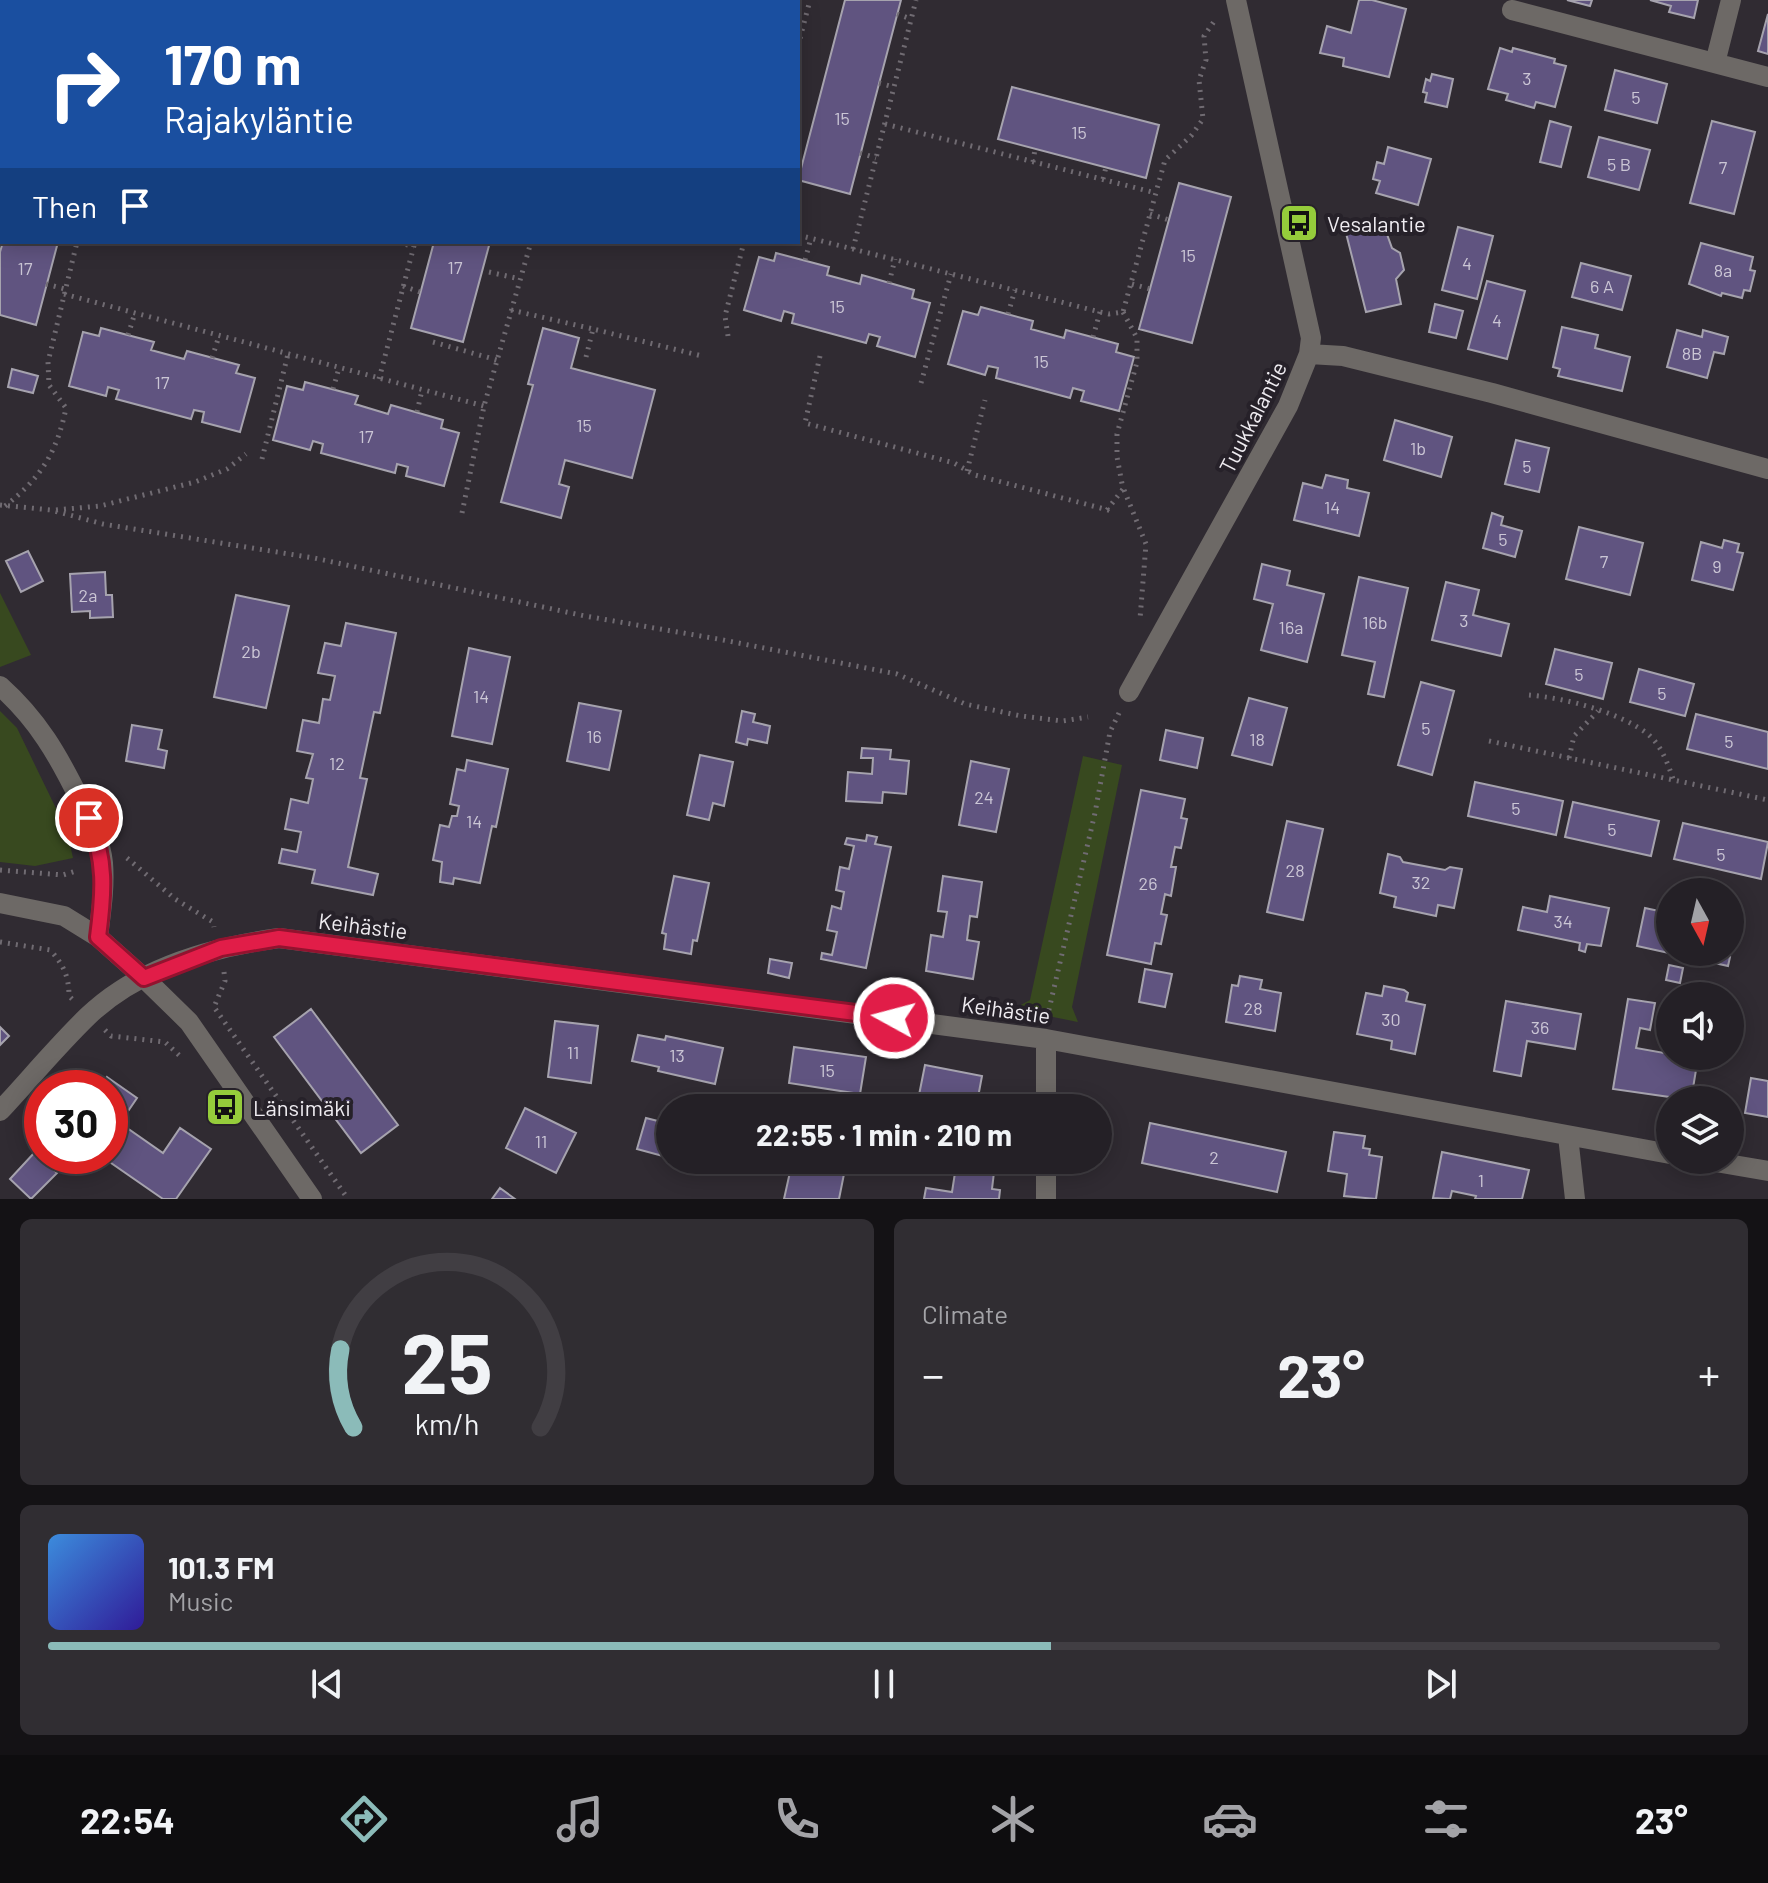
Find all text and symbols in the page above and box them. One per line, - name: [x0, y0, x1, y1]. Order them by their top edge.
- text: 170 m: [164, 29, 301, 96]
- icon: right: [32, 32, 136, 136]
- house number: 3: [1522, 67, 1532, 89]
- house number: 5: [1631, 86, 1641, 108]
- text: Rajakyläntie: [164, 97, 354, 140]
- house number: 15: [834, 107, 850, 129]
- house number: 15: [1071, 121, 1087, 143]
- house number: 5 B: [1607, 153, 1631, 175]
- house number: 7: [1719, 156, 1728, 178]
- icon: arrive: [113, 184, 157, 228]
- text: Then: [32, 188, 97, 224]
- bus stop icon: Vesalantie: [1278, 202, 1320, 244]
- place label: Vesalantie: [1327, 210, 1426, 236]
- house number: 15: [1180, 244, 1196, 266]
- house number: 4: [1462, 252, 1472, 274]
- house number: 17: [448, 256, 463, 278]
- house number: 17: [18, 257, 33, 279]
- house number: 8a: [1714, 259, 1732, 281]
- house number: 6 A: [1590, 275, 1614, 297]
- house number: 15: [829, 295, 845, 317]
- house number: 4: [1492, 309, 1502, 331]
- house number: 8B: [1682, 342, 1702, 364]
- house number: 15: [1033, 350, 1049, 372]
- street label: Tuukkalantie: [1213, 357, 1291, 477]
- house number: 17: [155, 371, 170, 393]
- house number: 15: [576, 414, 592, 436]
- house number: 17: [359, 425, 374, 447]
- house number: 1b: [1410, 437, 1426, 459]
- house number: 5: [1522, 455, 1532, 477]
- house number: 14: [1324, 496, 1340, 518]
- house number: 5: [1498, 528, 1508, 550]
- house number: 7: [1600, 550, 1609, 572]
- house number: 9: [1712, 555, 1722, 577]
- house number: 2a: [79, 584, 97, 606]
- house number: 3: [1459, 609, 1469, 631]
- house number: 16b: [1362, 611, 1388, 633]
- house number: 16a: [1279, 616, 1303, 638]
- house number: 2b: [241, 640, 261, 662]
- house number: 5: [1574, 663, 1584, 685]
- house number: 5: [1657, 682, 1667, 704]
- house number: 14: [473, 685, 489, 707]
- house number: 5: [1421, 717, 1431, 739]
- house number: 16: [586, 725, 602, 747]
- house number: 18: [1249, 728, 1265, 750]
- house number: 5: [1724, 730, 1734, 752]
- house number: 12: [329, 752, 345, 774]
- pin: [55, 784, 123, 852]
- house number: 24: [974, 786, 994, 808]
- icon: arrive: [67, 796, 111, 840]
- house number: 5: [1511, 797, 1521, 819]
- house number: 14: [466, 810, 482, 832]
- house number: 5: [1607, 818, 1617, 840]
- house number: 5: [1716, 843, 1726, 865]
- house number: 28: [1285, 859, 1305, 881]
- house number: 32: [1412, 871, 1430, 893]
- house number: 26: [1139, 872, 1157, 894]
- north arrow: [1656, 878, 1744, 966]
- map controls: [1656, 878, 1744, 1174]
- street label: Keihästie: [317, 907, 409, 943]
- house number: 34: [1553, 910, 1573, 932]
- position arrow: [852, 976, 936, 1060]
- button: sound: [1656, 982, 1744, 1070]
- street label: Keihästie: [960, 990, 1052, 1028]
- house number: 28: [1243, 997, 1263, 1019]
- house number: 30: [1381, 1008, 1401, 1030]
- house number: 36: [1531, 1016, 1549, 1038]
- house number: 11: [567, 1041, 579, 1063]
- house number: 13: [669, 1044, 685, 1066]
- house number: 15: [819, 1059, 835, 1081]
- speed limit sign: 30: [24, 1070, 128, 1174]
- bus stop icon: Länsimäki: [204, 1086, 246, 1128]
- button: layers: [1656, 1086, 1744, 1174]
- place label: Länsimäki: [253, 1094, 351, 1120]
- text: 22:55 · 1 min · 210 m: [756, 1116, 1012, 1152]
- house number: 11: [535, 1130, 547, 1152]
- house number: 2: [1209, 1146, 1219, 1168]
- house number: 1: [1478, 1169, 1484, 1191]
- text: Climate: [922, 1298, 1008, 1329]
- text: 25: [401, 1311, 493, 1411]
- text: 23°: [1277, 1338, 1365, 1410]
- text: −: [922, 1347, 944, 1400]
- text: +: [1698, 1347, 1720, 1400]
- text: km/h: [415, 1406, 479, 1441]
- text: 101.3 FM: [168, 1549, 275, 1585]
- text: Music: [168, 1585, 233, 1616]
- icon: previous: [305, 1662, 349, 1706]
- icon: pause: [862, 1662, 906, 1706]
- icon: next: [1419, 1662, 1463, 1706]
- icon: directions: [336, 1791, 392, 1847]
- icon: music: [552, 1791, 608, 1847]
- icon: phone: [769, 1791, 825, 1847]
- icon: climate: [985, 1791, 1041, 1847]
- icon: car: [1202, 1791, 1258, 1847]
- icon: filters: [1418, 1791, 1474, 1847]
- text: 22:54: [80, 1798, 175, 1841]
- text: 23°: [1635, 1798, 1688, 1841]

